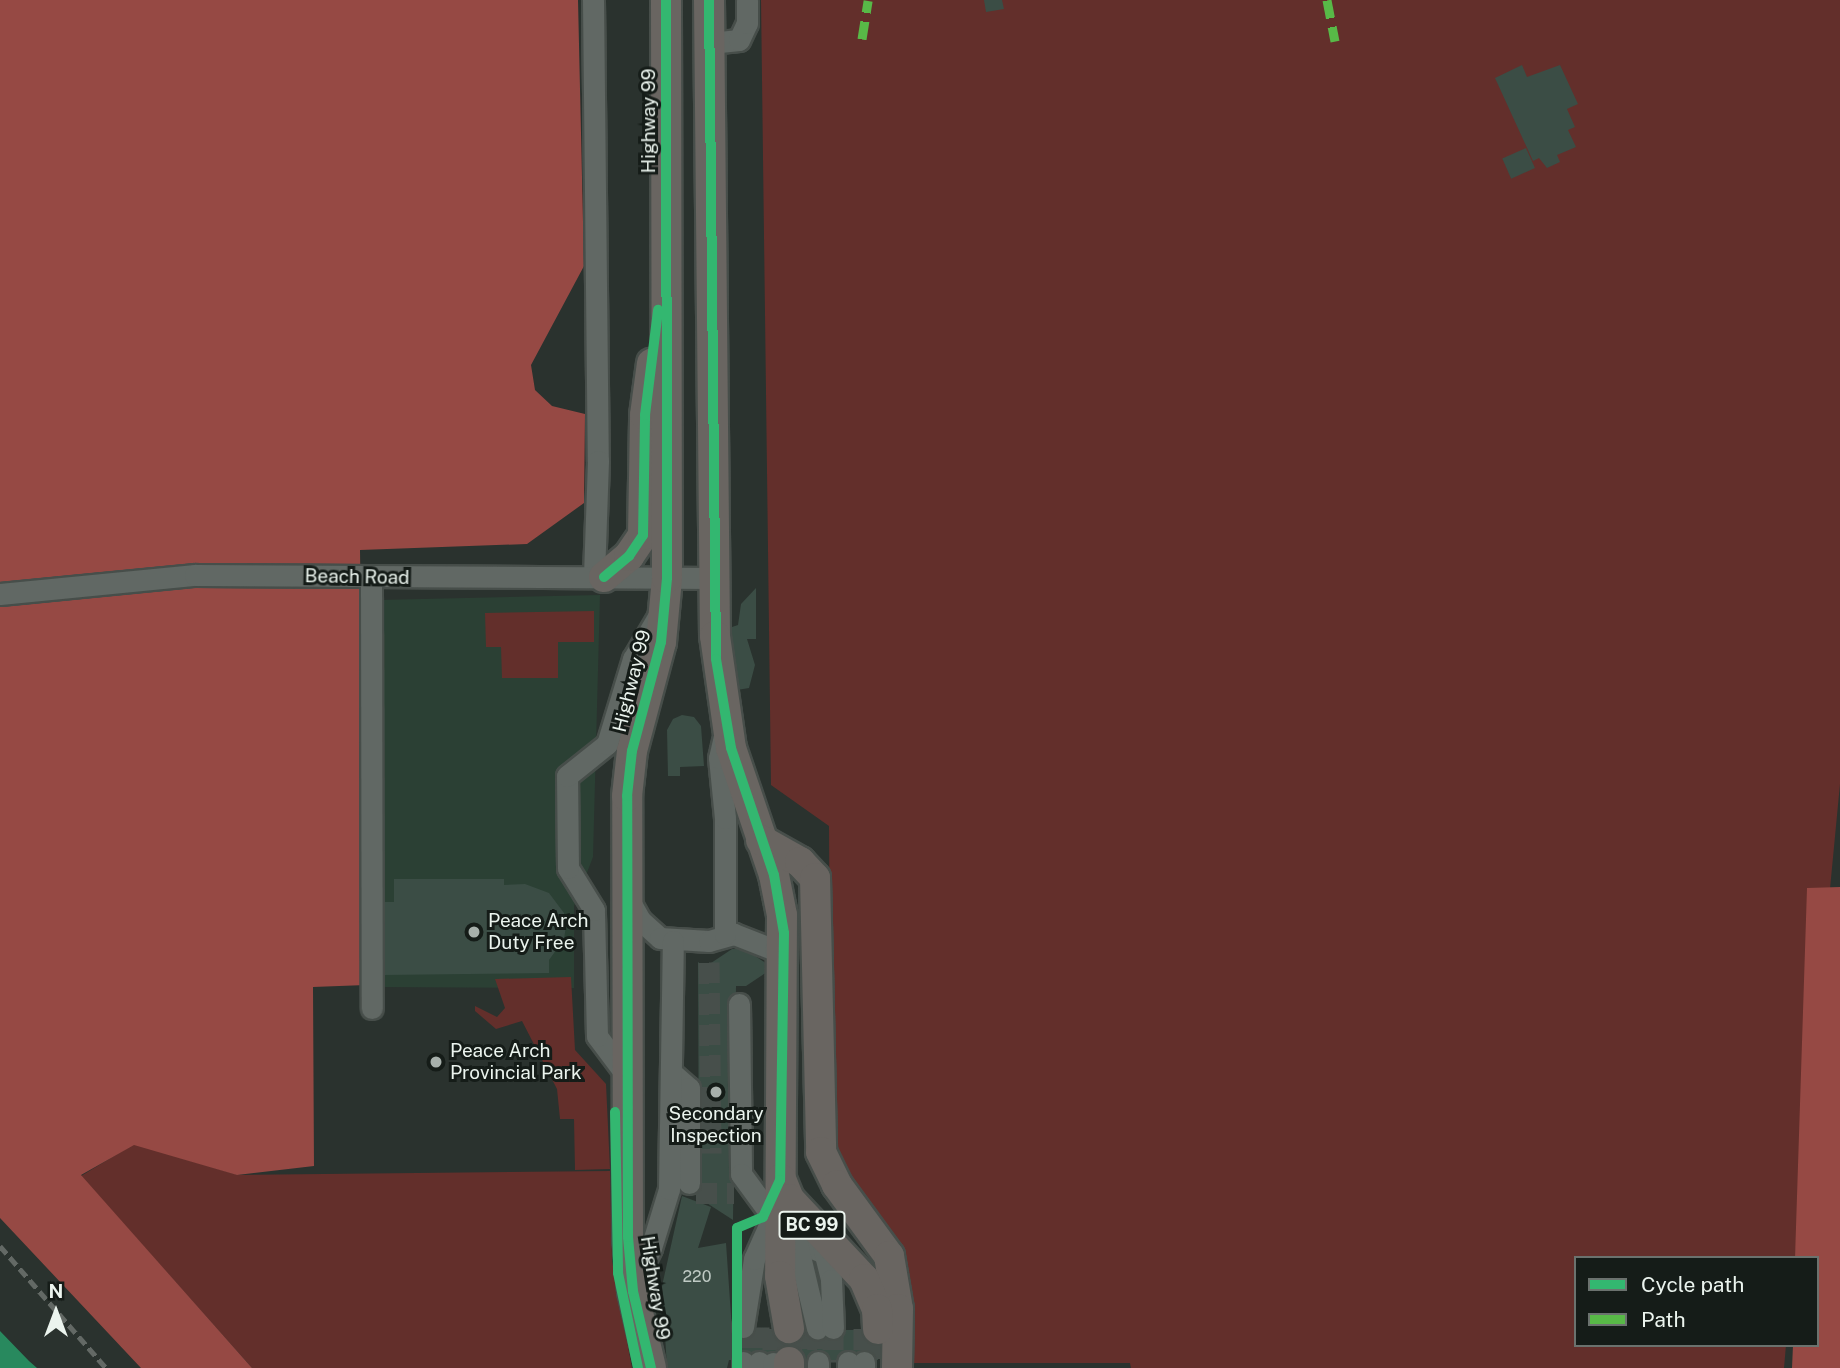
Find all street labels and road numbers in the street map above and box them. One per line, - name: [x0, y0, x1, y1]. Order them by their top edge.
- street label: Highway 99: [638, 69, 660, 173]
- street label: Beach Road: [304, 565, 410, 589]
- street label: Highway 99: [608, 627, 656, 735]
- road number: BC 99: [777, 1210, 847, 1240]
- street label: Highway 99: [636, 1234, 674, 1342]

